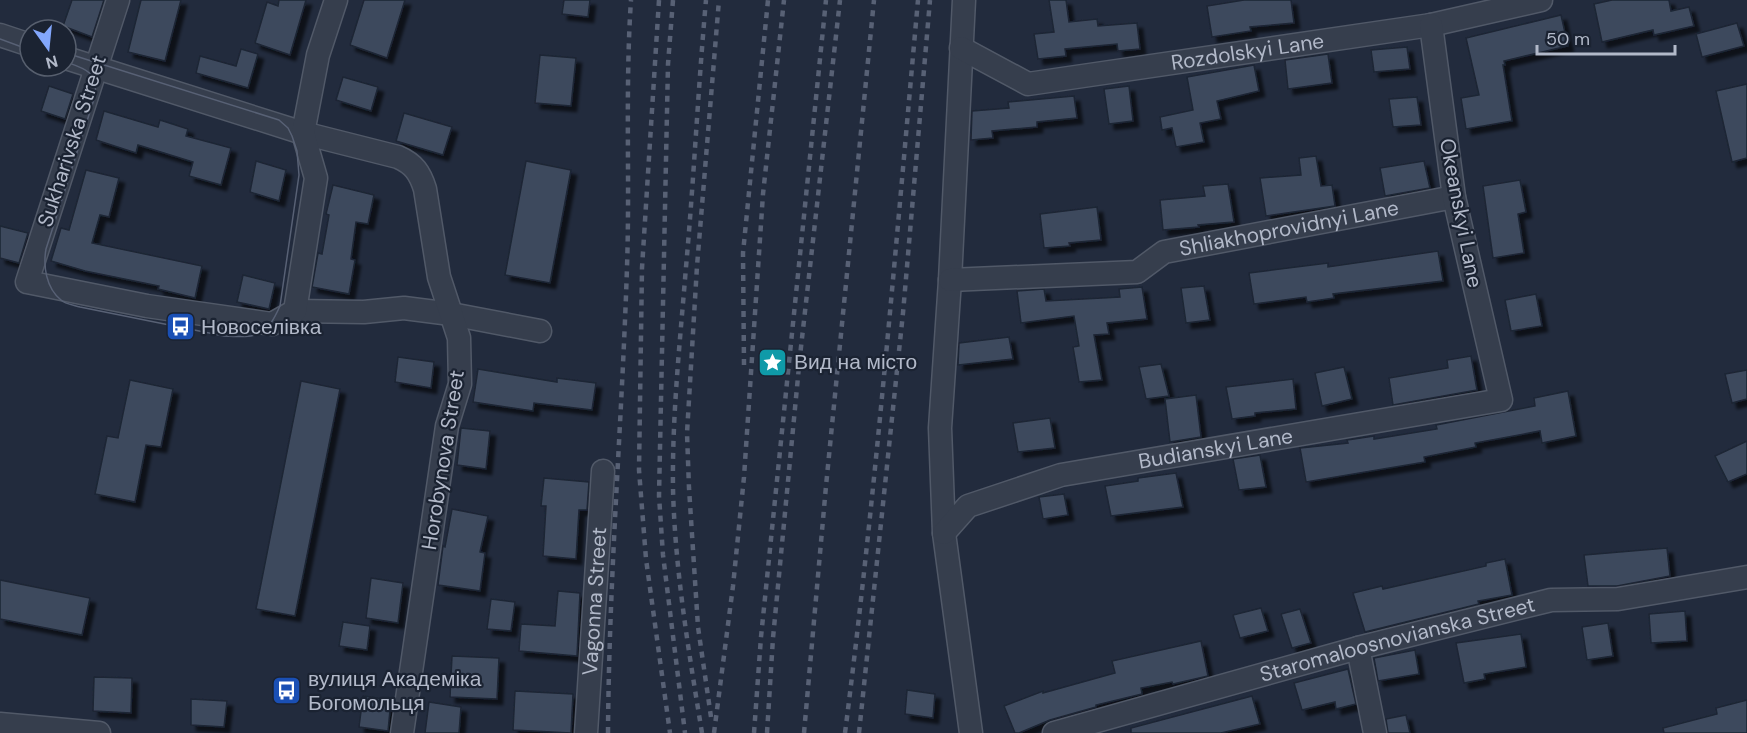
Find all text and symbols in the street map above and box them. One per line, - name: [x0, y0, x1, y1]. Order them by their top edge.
- north arrow: [18, 18, 78, 78]
- scale bar: [1537, 18, 1675, 56]
- street label: Rozdolskyi Lane: [1169, 27, 1326, 77]
- text: 50 m: [1546, 27, 1590, 51]
- text: N: [43, 50, 60, 74]
- street label: Sukharivska Street: [31, 51, 113, 231]
- street label: Okeanskyi Lane: [1433, 136, 1489, 290]
- street label: Shliakhoprovidnyi Lane: [1177, 194, 1401, 263]
- bus stop icon: Новоселівка: [164, 311, 196, 343]
- place label: Новоселівка: [201, 313, 322, 341]
- place icon: Вид на місто: [757, 346, 789, 378]
- place label: Вид на місто: [794, 348, 917, 376]
- street label: Horobynova Street: [415, 368, 471, 552]
- street label: Budianskyi Lane: [1136, 422, 1295, 476]
- street label: Vagonna Street: [576, 526, 613, 676]
- street label: Staromaloosnovianska Street: [1257, 590, 1538, 689]
- place label: вулиця Академіка Богомольця: [308, 665, 482, 717]
- bus stop icon: вулиця Академіка Богомольця: [271, 675, 303, 707]

